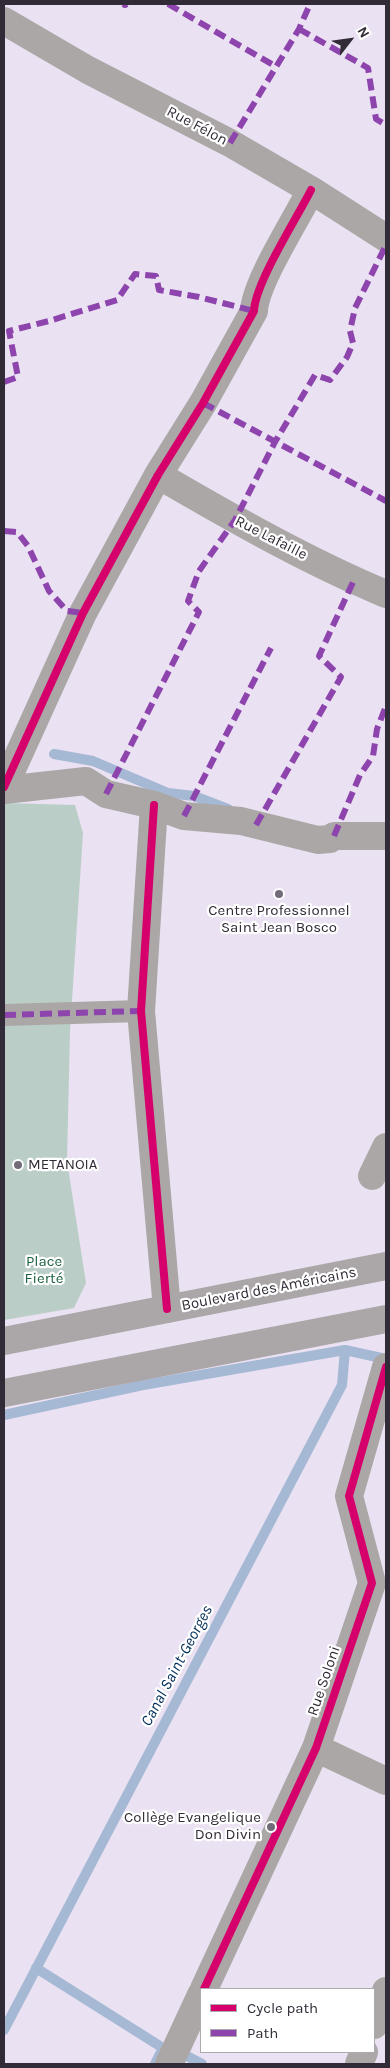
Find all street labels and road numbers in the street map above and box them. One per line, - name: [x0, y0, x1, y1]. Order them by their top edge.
- street label: Rue Félon: [164, 103, 230, 149]
- street label: Rue Lafaille: [232, 512, 310, 564]
- street label: Boulevard des Américains: [180, 1263, 358, 1315]
- street label: Rue Soloni: [304, 1644, 344, 1718]

